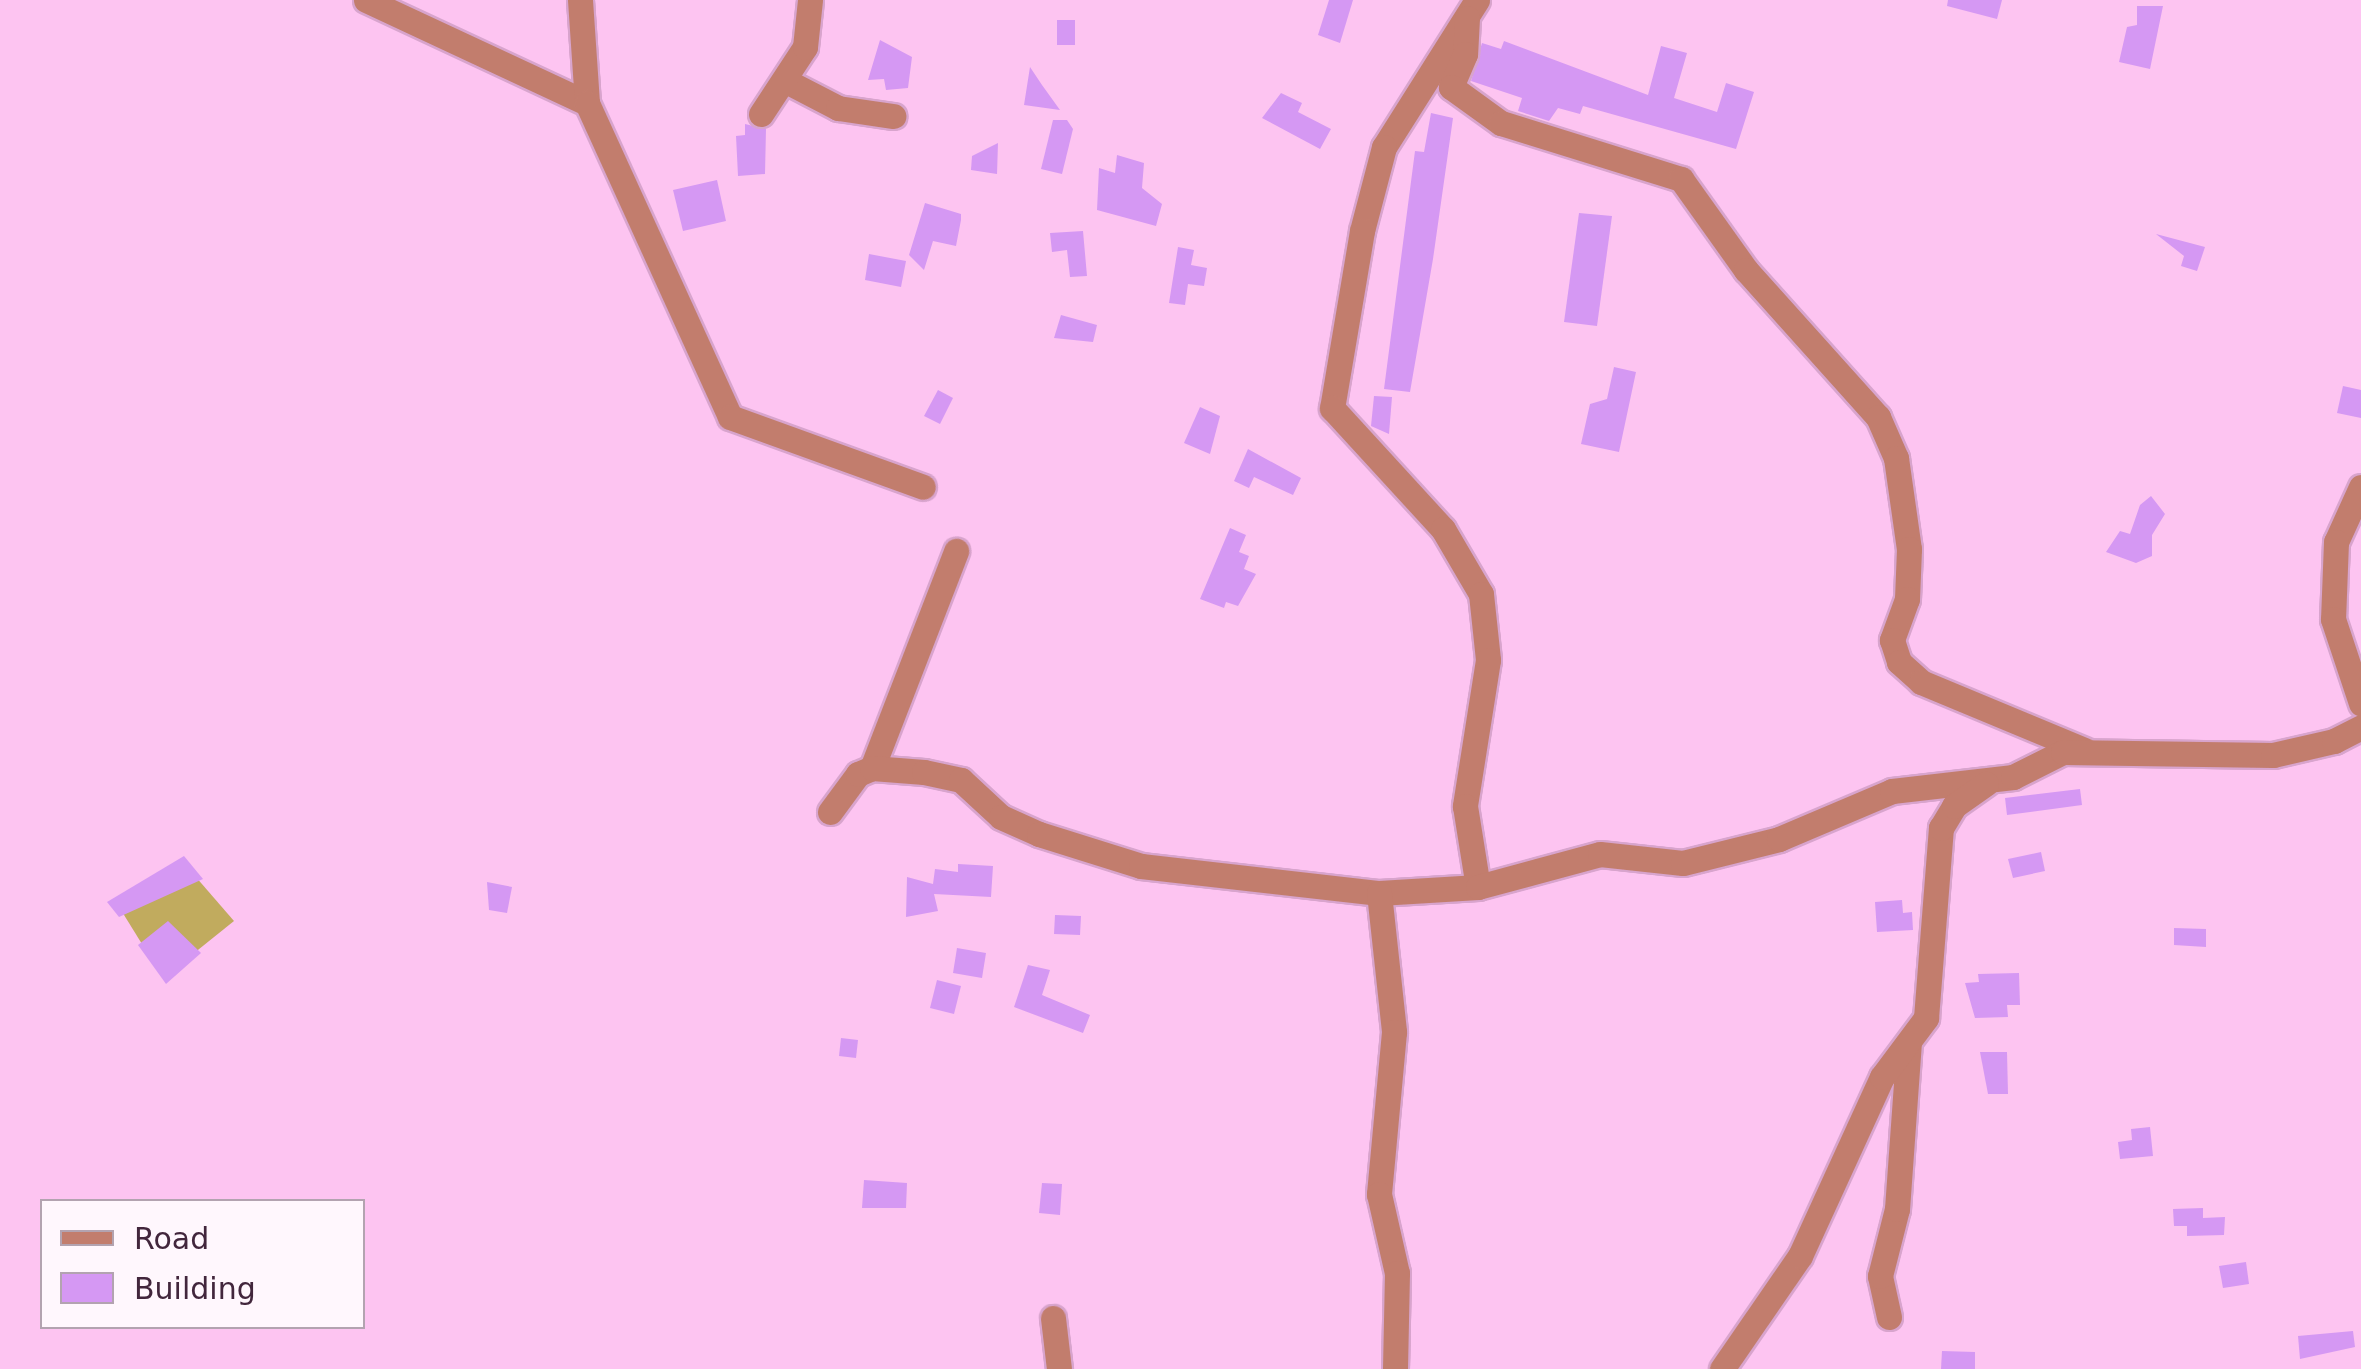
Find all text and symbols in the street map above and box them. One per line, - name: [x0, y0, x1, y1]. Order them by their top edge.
- legend: [40, 1199, 365, 1329]
- text: Road: [134, 1221, 209, 1256]
- text: Building: [134, 1271, 256, 1306]

